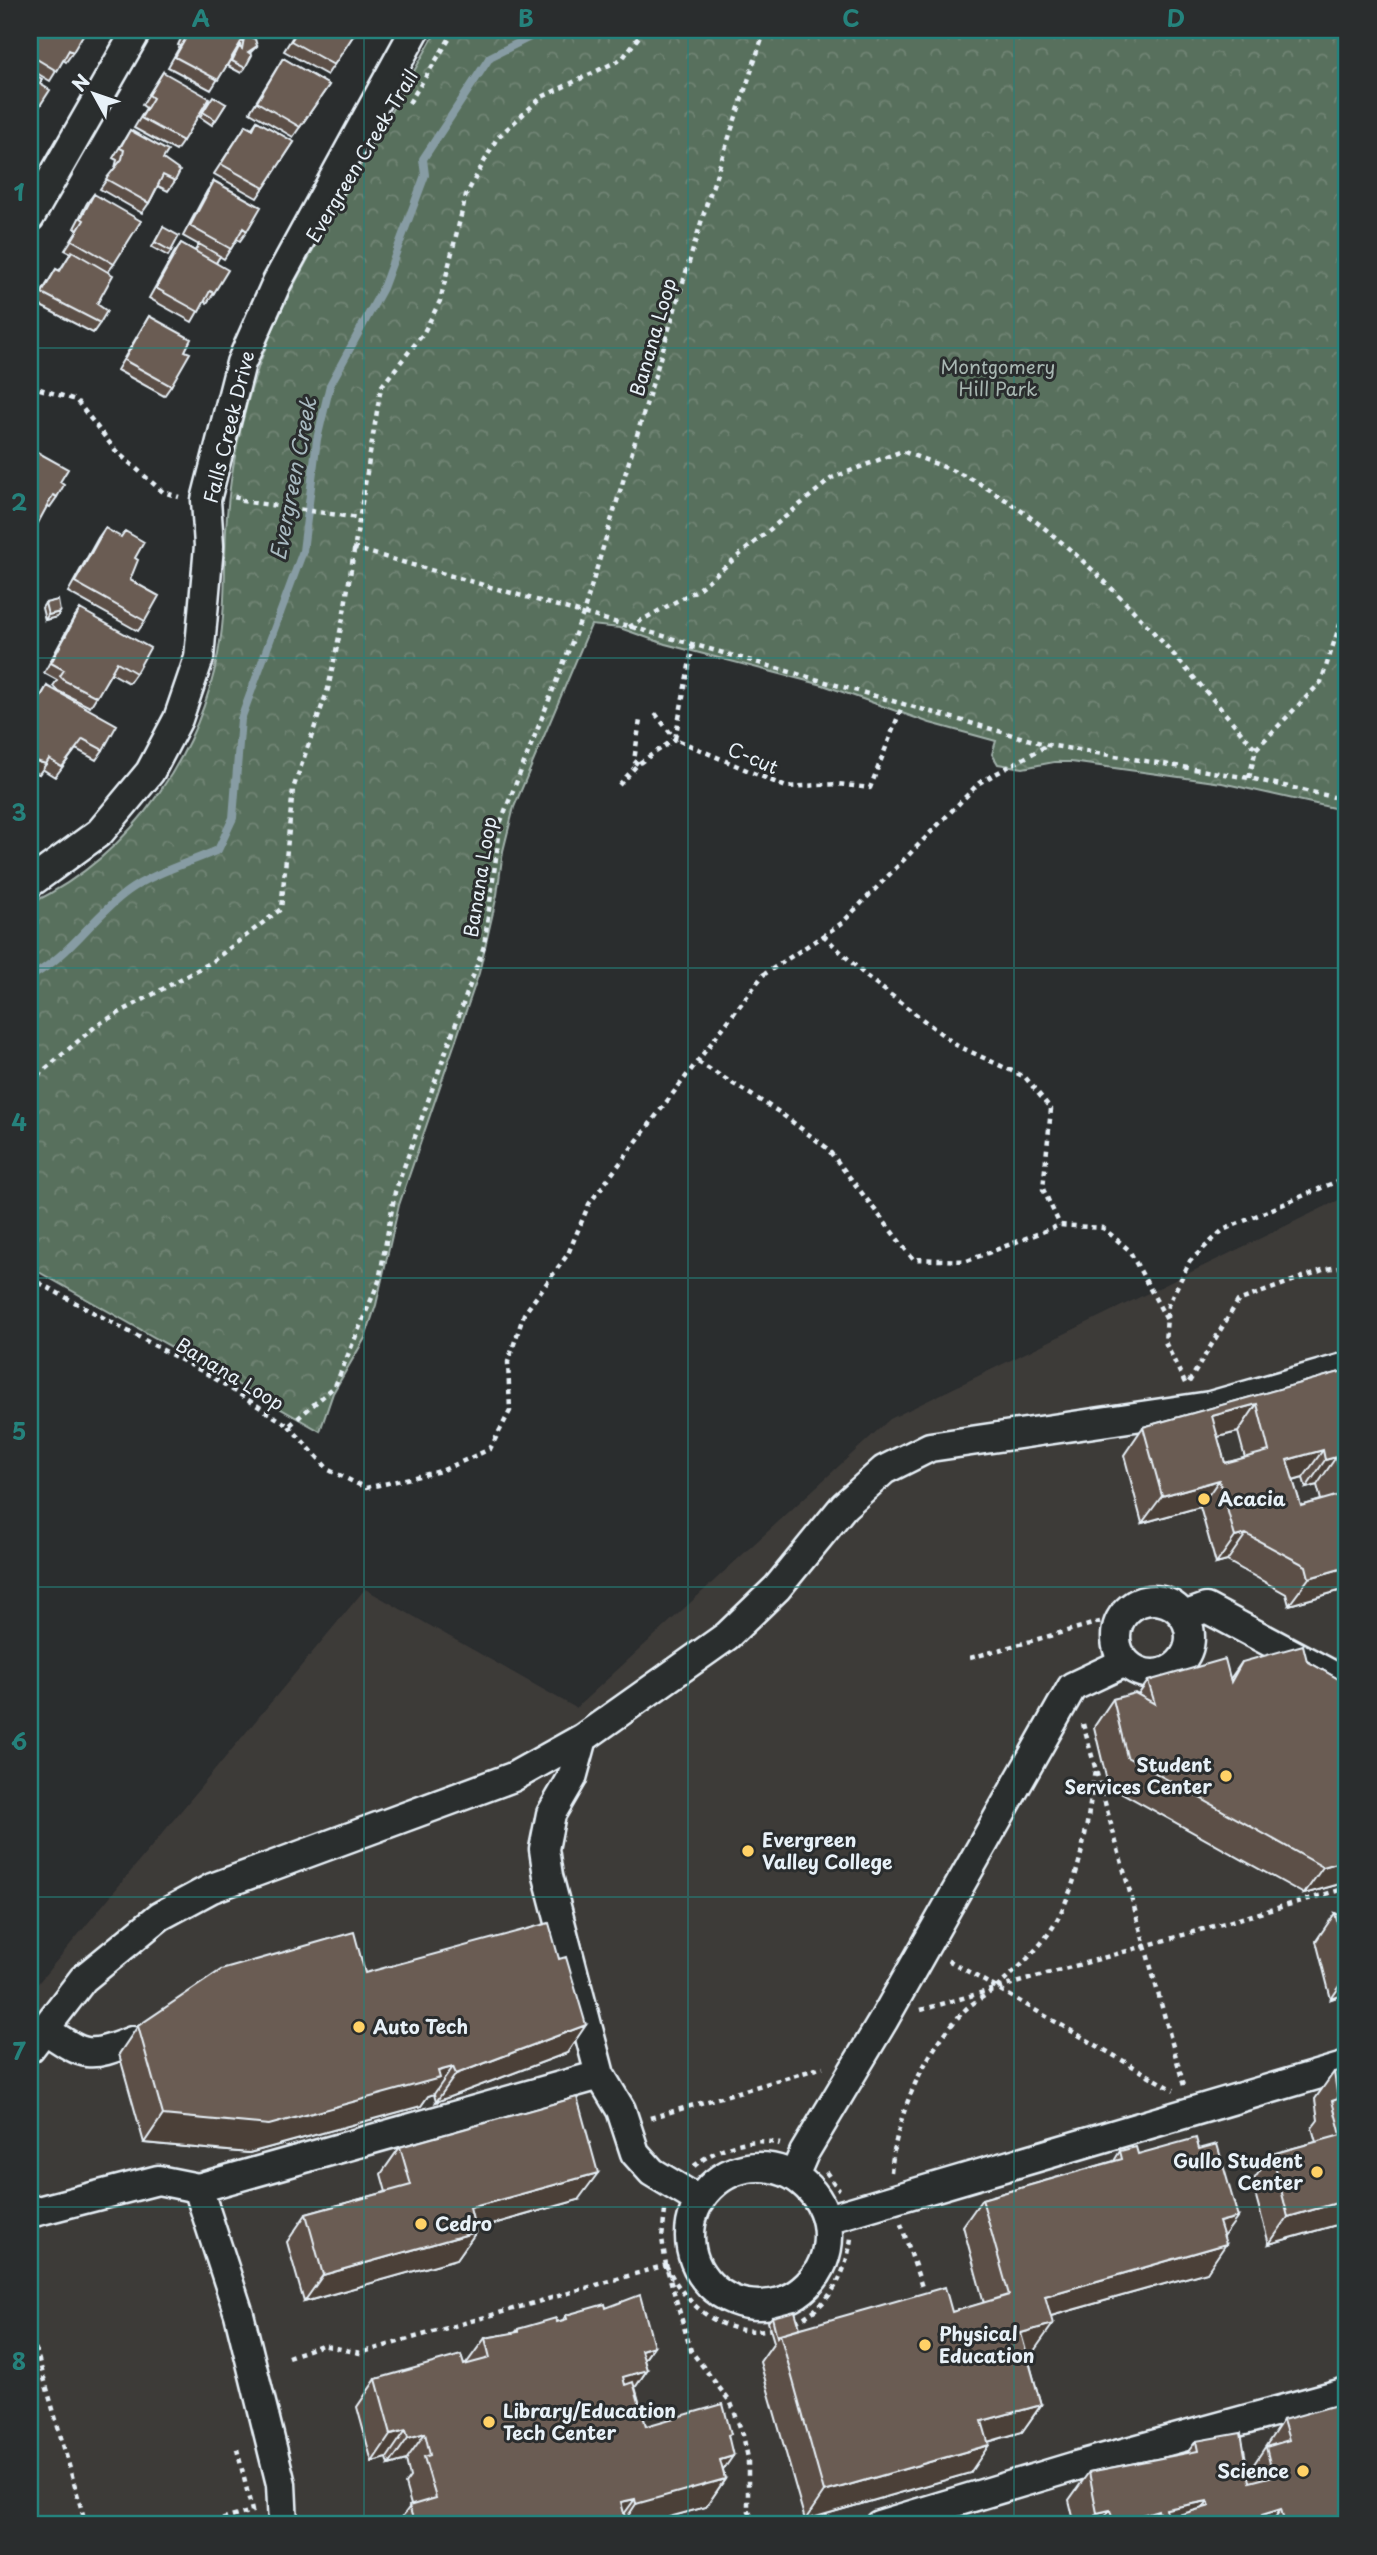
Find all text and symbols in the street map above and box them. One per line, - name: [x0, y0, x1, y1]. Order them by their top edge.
- text: A: [192, 0, 210, 35]
- text: B: [518, 0, 534, 35]
- text: C: [842, 0, 860, 35]
- text: D: [1167, 0, 1185, 35]
- north arrow: [60, 60, 130, 130]
- street label: Evergreen Creek Trail: [298, 64, 424, 247]
- text: N: [65, 68, 96, 97]
- text: 1: [14, 174, 25, 209]
- street label: Banana Loop: [622, 274, 682, 399]
- street label: Falls Creek Drive: [196, 348, 261, 506]
- park label: Montgomery Hill Park: [941, 352, 1055, 402]
- water label: Evergreen Creek: [261, 393, 324, 563]
- text: 2: [11, 484, 27, 519]
- street label: C-cut: [724, 734, 783, 780]
- text: 3: [11, 794, 27, 829]
- street label: Banana Loop: [456, 815, 502, 939]
- text: 4: [11, 1104, 27, 1139]
- street label: Banana Loop: [171, 1330, 290, 1416]
- text: 5: [12, 1413, 26, 1448]
- place label: Acacia: [1218, 1484, 1286, 1512]
- marker: Acacia: [1196, 1491, 1212, 1507]
- text: 6: [11, 1723, 27, 1758]
- place label: Student Services Center: [1065, 1750, 1212, 1800]
- marker: Student Services Center: [1218, 1768, 1234, 1784]
- place label: Evergreen Valley College: [762, 1825, 892, 1875]
- marker: Evergreen Valley College: [740, 1843, 756, 1859]
- place label: Auto Tech: [373, 2012, 468, 2040]
- marker: Auto Tech: [351, 2019, 367, 2035]
- text: 7: [12, 2033, 26, 2068]
- place label: Gullo Student Center: [1173, 2146, 1303, 2196]
- marker: Gullo Student Center: [1309, 2164, 1325, 2180]
- place label: Cedro: [435, 2209, 492, 2237]
- marker: Cedro: [413, 2216, 429, 2232]
- place label: Physical Education: [939, 2319, 1034, 2369]
- marker: Physical Education: [917, 2337, 933, 2353]
- text: 8: [12, 2343, 26, 2378]
- place label: Library/Education Tech Center: [503, 2396, 676, 2446]
- marker: Library/Education Tech Center: [481, 2414, 497, 2430]
- place label: Science: [1217, 2456, 1289, 2484]
- marker: Science: [1295, 2463, 1311, 2479]

